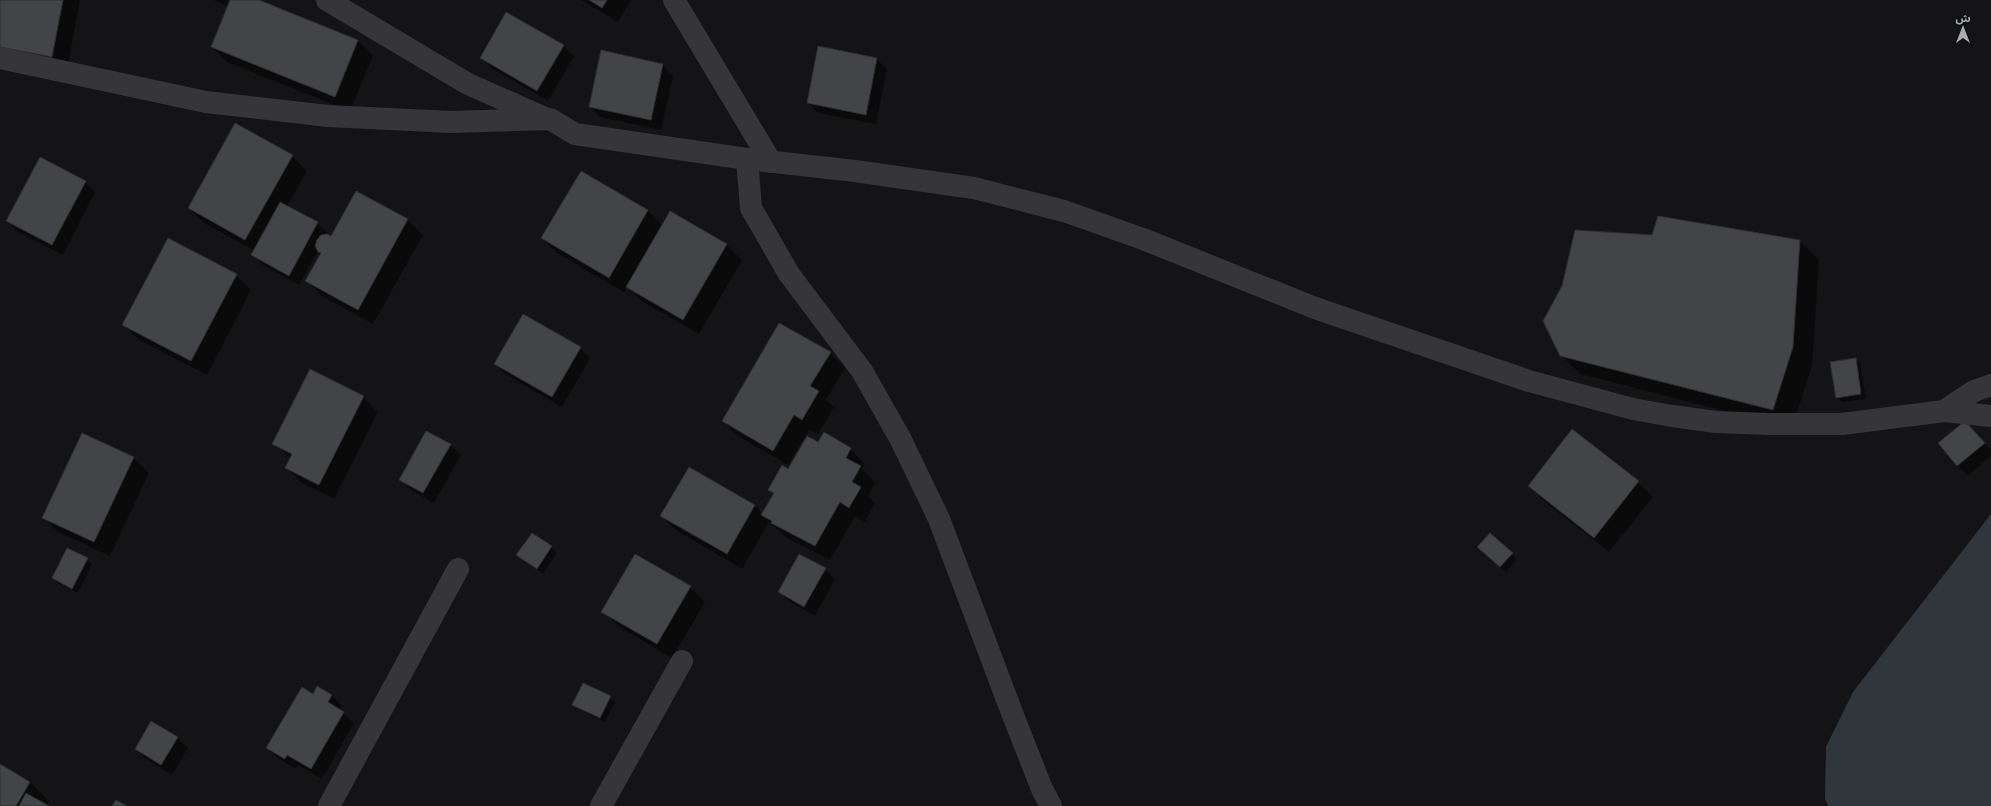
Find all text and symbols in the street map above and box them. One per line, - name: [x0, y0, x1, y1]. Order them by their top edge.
- north arrow: [1943, 8, 1983, 48]
- text: ش: [1955, 11, 1971, 26]

